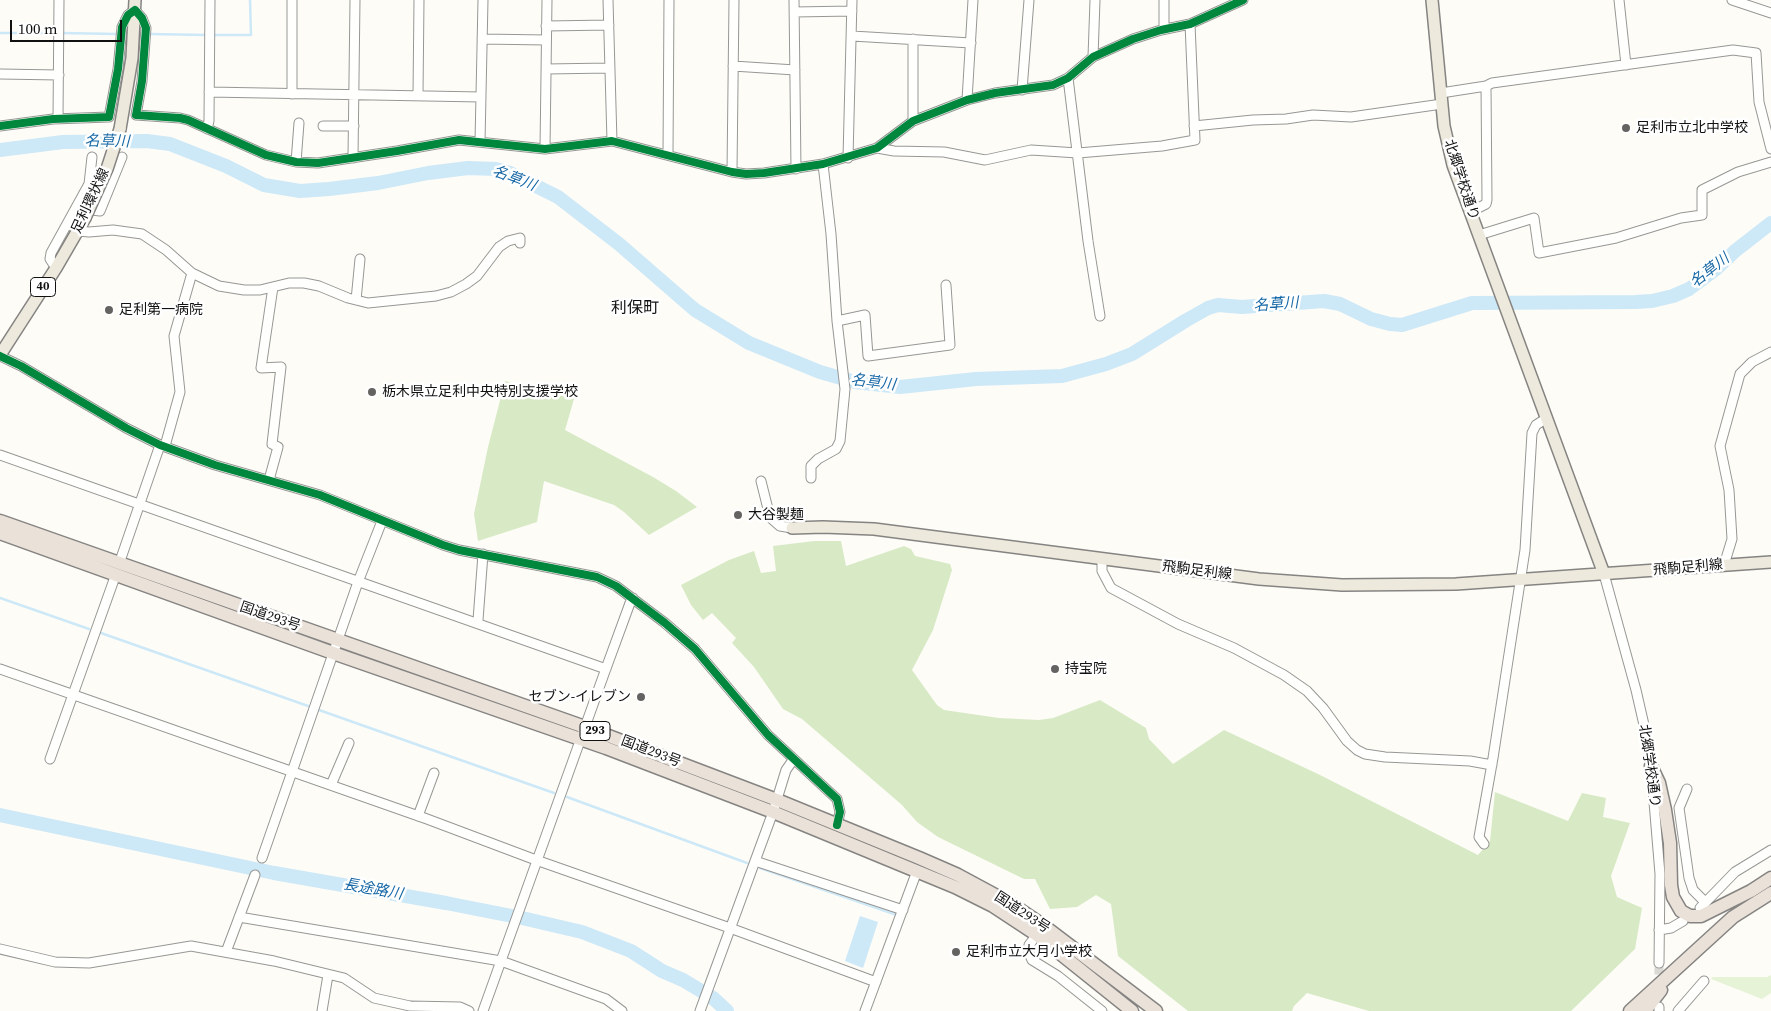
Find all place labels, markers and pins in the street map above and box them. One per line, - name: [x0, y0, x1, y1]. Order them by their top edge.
- place label: 足利市立北中学校: [1636, 120, 1748, 136]
- marker: 足利市立北中学校: [1620, 122, 1632, 134]
- place label: 足利第一病院: [119, 302, 203, 318]
- marker: 足利第一病院: [103, 304, 115, 316]
- place label: 栃木県立足利中央特別支援学校: [382, 384, 578, 400]
- marker: 栃木県立足利中央特別支援学校: [366, 386, 378, 398]
- place label: 大谷製麺: [748, 507, 804, 523]
- marker: 大谷製麺: [732, 509, 744, 521]
- place label: 持宝院: [1065, 661, 1107, 677]
- marker: 持宝院: [1049, 663, 1061, 675]
- place label: セブン-イレブン: [529, 689, 631, 705]
- marker: セブン-イレブン: [635, 691, 647, 703]
- place label: 足利市立大月小学校: [966, 944, 1092, 960]
- marker: 足利市立大月小学校: [950, 946, 962, 958]

